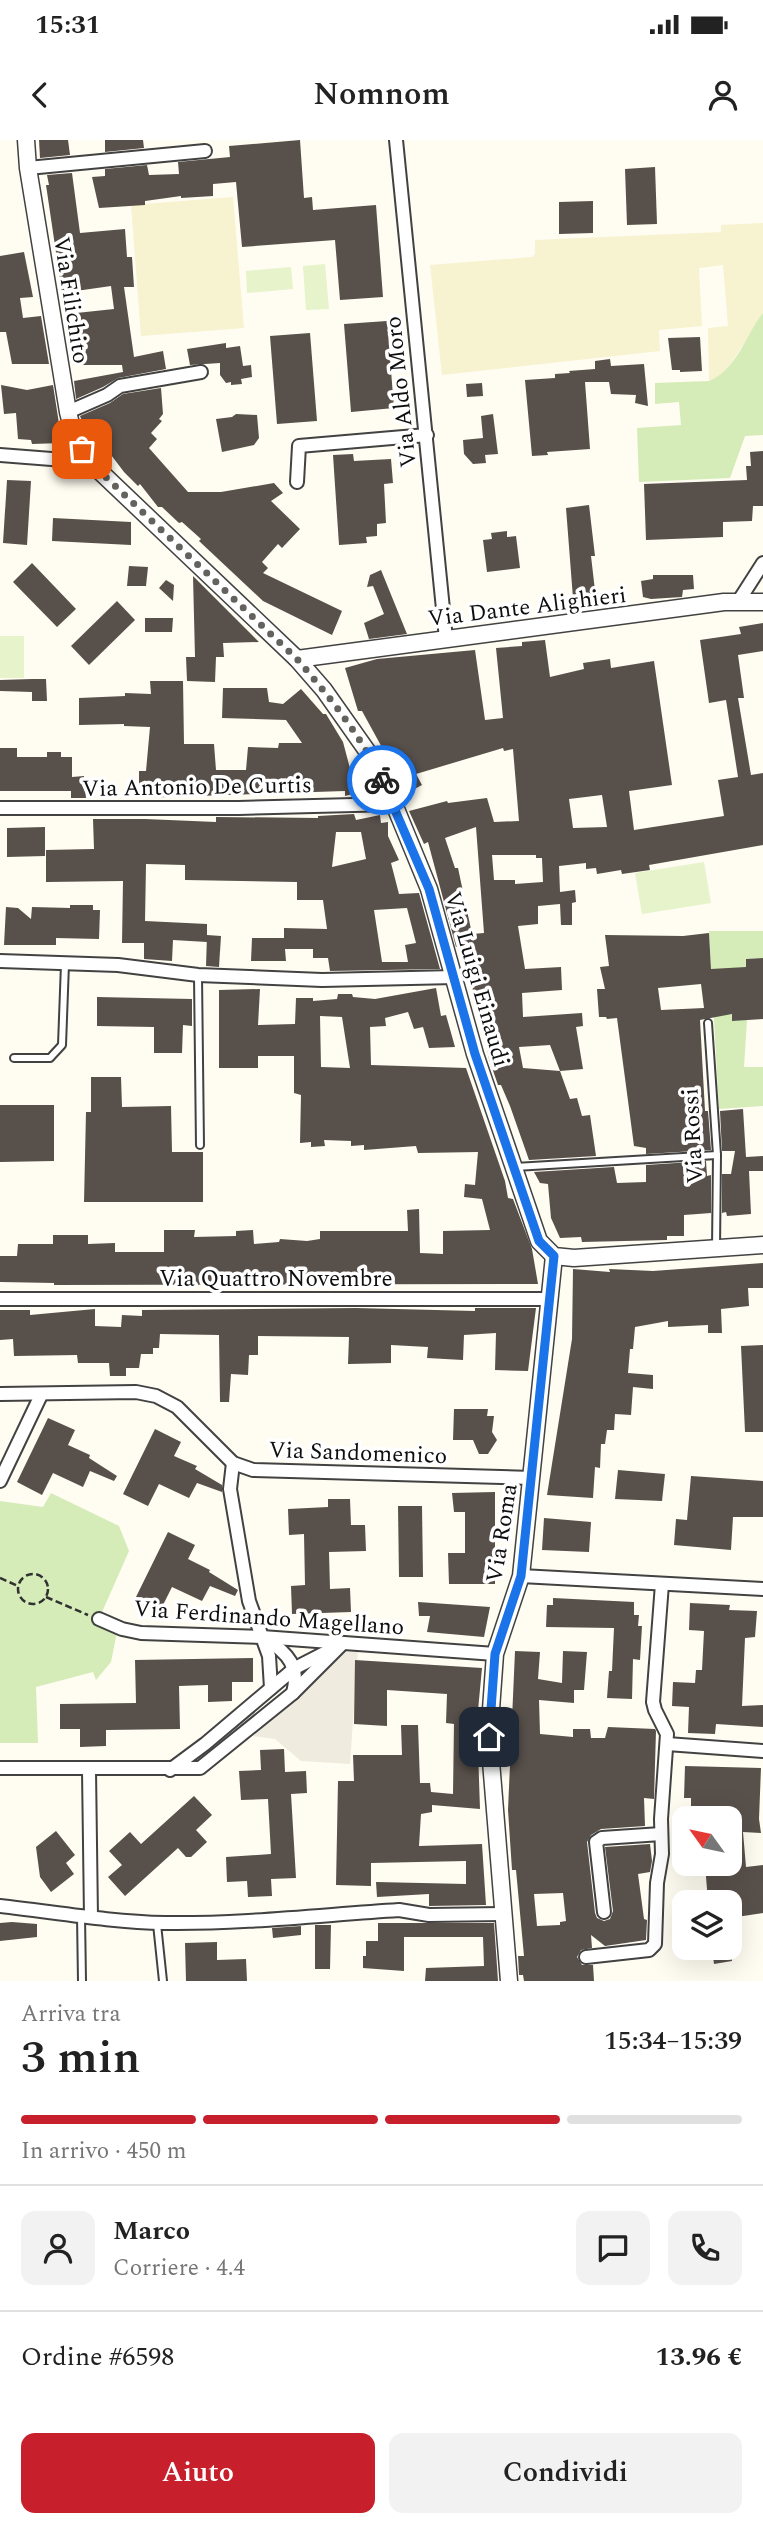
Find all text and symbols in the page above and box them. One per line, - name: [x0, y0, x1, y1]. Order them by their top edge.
- text: 15:31: [35, 5, 100, 45]
- text: Nomnom: [313, 70, 450, 119]
- icon: back: [21, 76, 59, 114]
- icon: person: [704, 76, 742, 114]
- street label: Via Filichito: [43, 234, 98, 366]
- street label: Via Aldo Moro: [376, 314, 427, 469]
- pin: [52, 419, 112, 479]
- icon: bag: [63, 430, 101, 468]
- street label: Via Dante Alighieri: [426, 578, 629, 637]
- courier: [347, 745, 417, 815]
- icon: bike: [363, 761, 401, 799]
- street label: Via Antonio De Curtis: [82, 768, 312, 807]
- street label: Via Luigi Einaudi: [435, 888, 518, 1071]
- street label: Via Rossi: [674, 1087, 713, 1185]
- street label: Via Quattro Novembre: [159, 1262, 393, 1297]
- street label: Via Sandomenico: [268, 1433, 448, 1474]
- street label: Via Roma: [477, 1481, 528, 1585]
- street label: Via Ferdinando Magellano: [132, 1592, 405, 1645]
- pin: [459, 1707, 519, 1767]
- icon: home: [470, 1718, 508, 1756]
- north arrow: [672, 1806, 742, 1876]
- map controls: [672, 1806, 742, 1960]
- button: layers: [672, 1890, 742, 1960]
- text: Arriva tra: [21, 1997, 121, 2032]
- text: 15:34–15:39: [604, 2021, 742, 2061]
- text: 3 min: [21, 2023, 140, 2093]
- text: In arrivo · 450 m: [21, 2134, 187, 2169]
- button: person: [21, 2211, 95, 2285]
- text: Marco: [113, 2211, 190, 2251]
- button: chat: [576, 2211, 650, 2285]
- button: phone: [668, 2211, 742, 2285]
- text: Corriere · 4.4: [113, 2251, 245, 2286]
- text: Ordine #6598: [21, 2337, 174, 2377]
- text: 13.96 €: [656, 2337, 742, 2377]
- button: Aiuto: [21, 2433, 375, 2513]
- button: Condividi: [389, 2433, 742, 2513]

